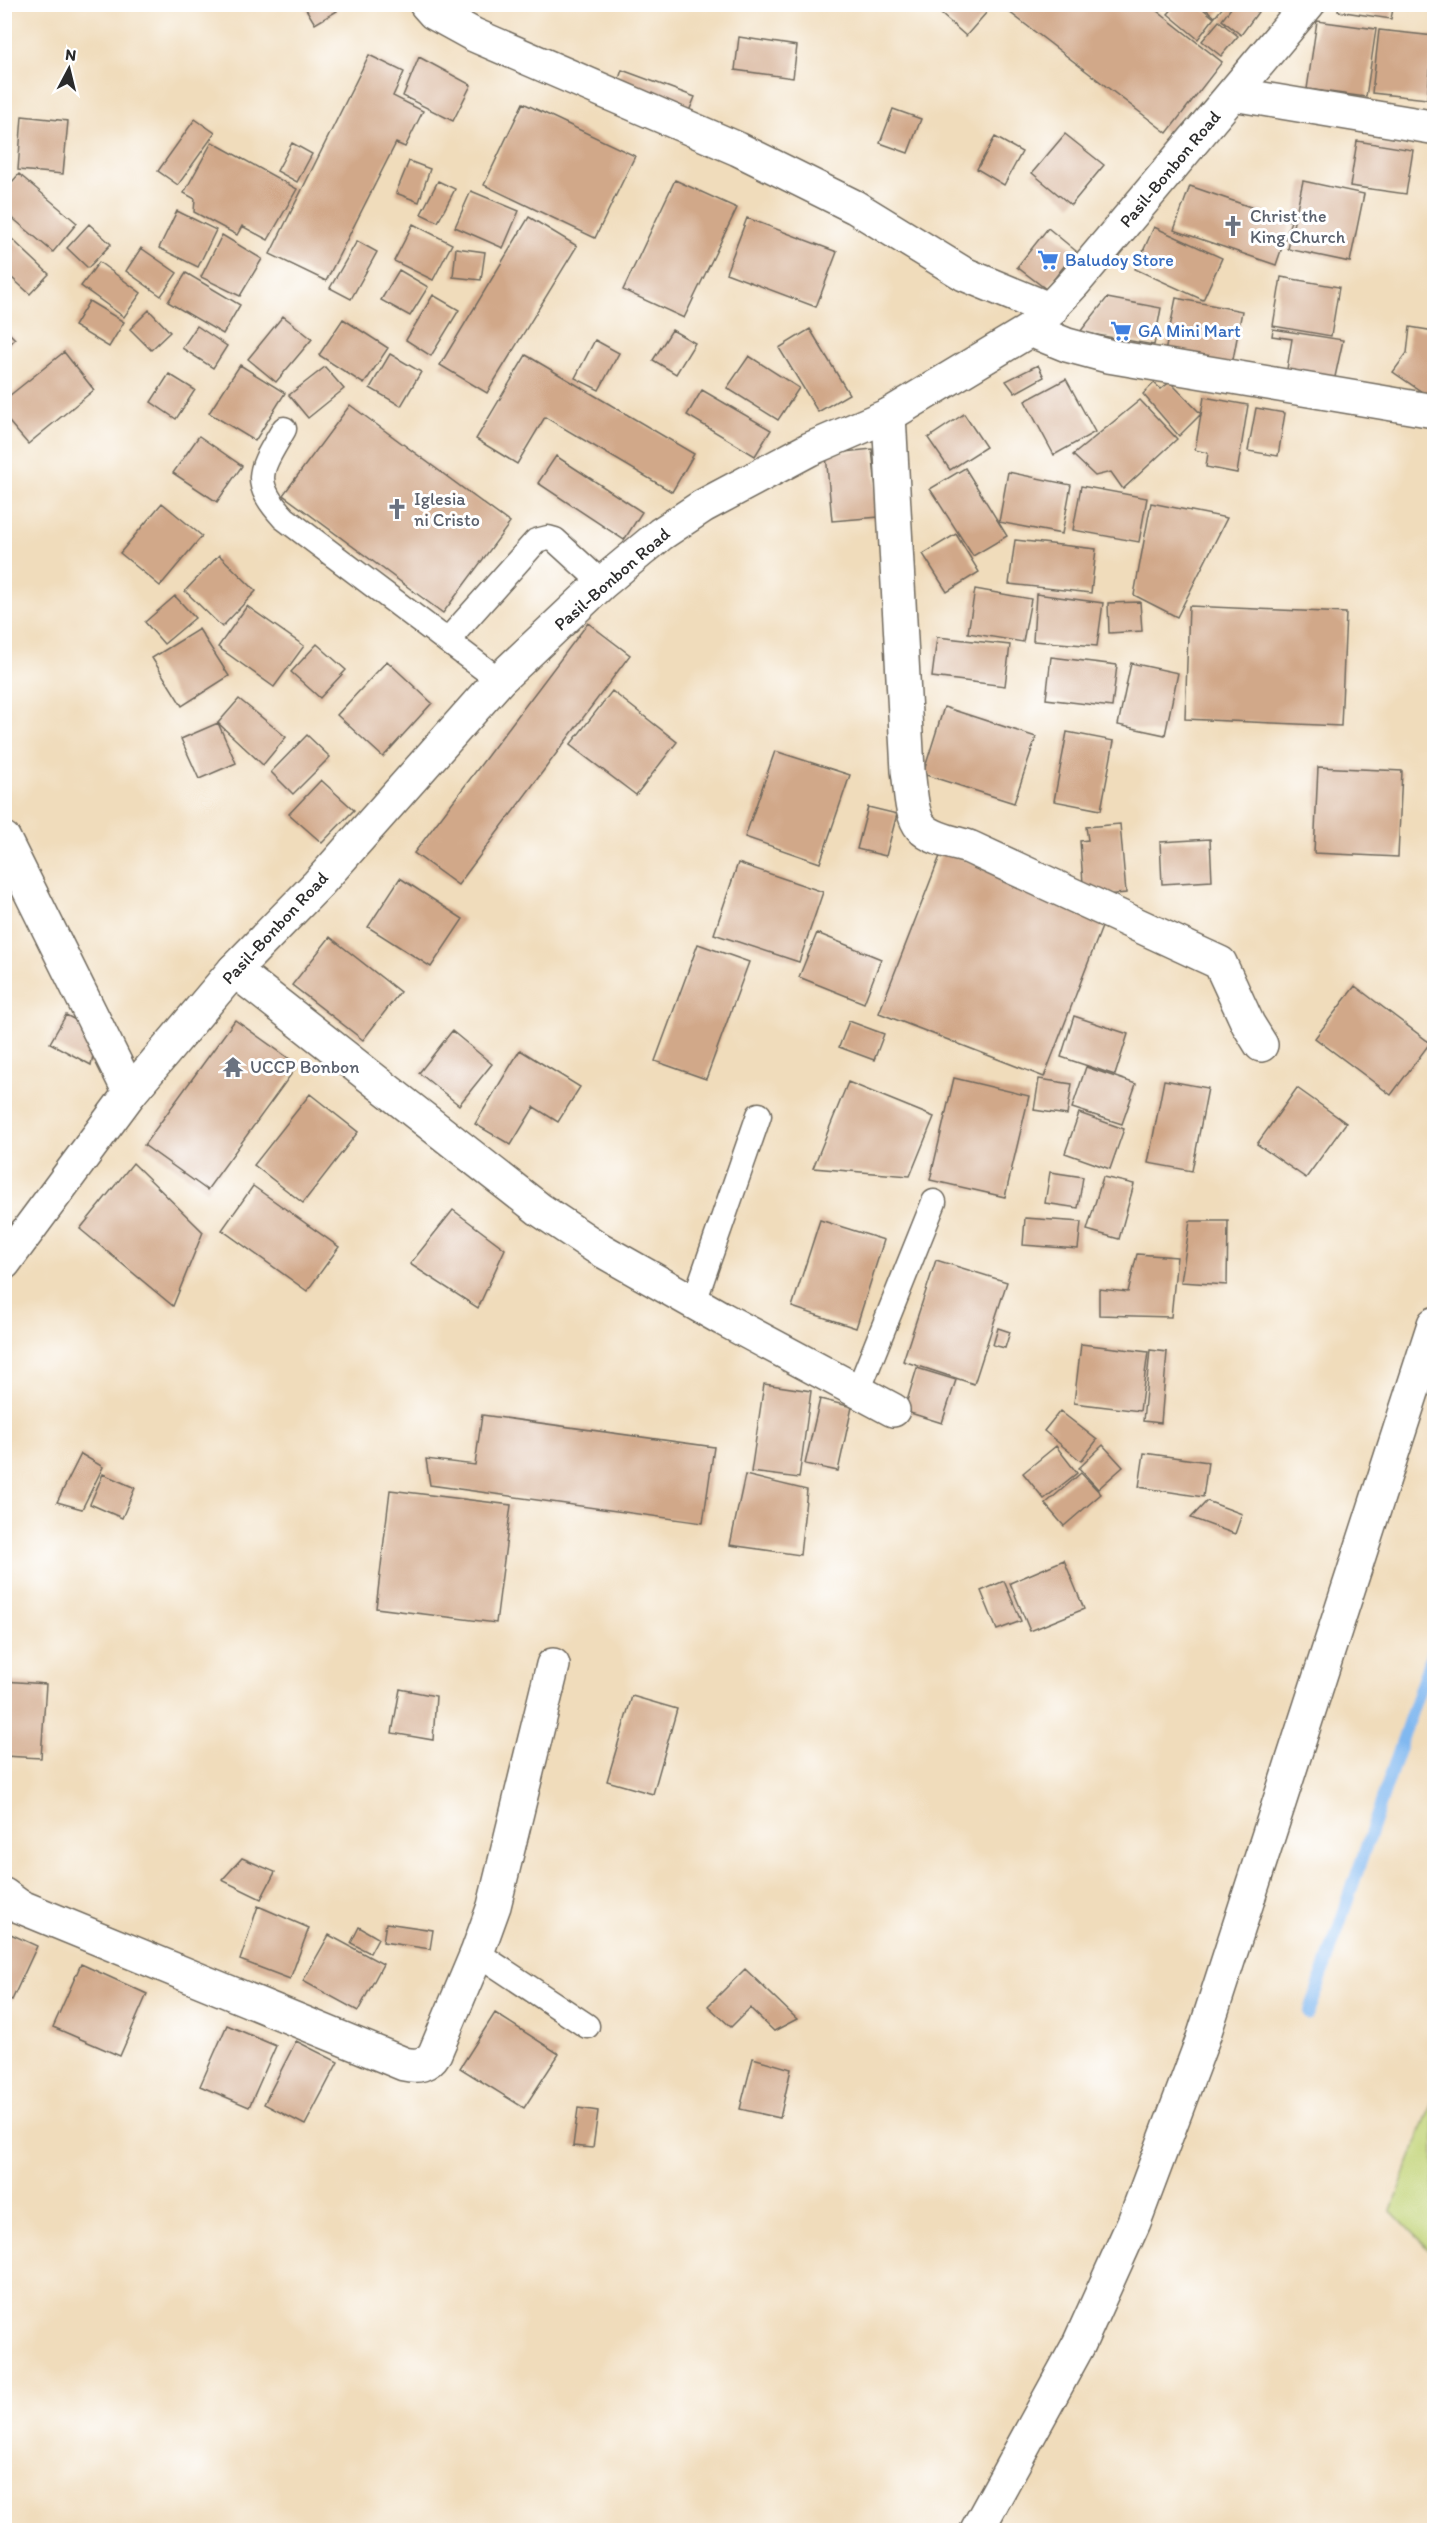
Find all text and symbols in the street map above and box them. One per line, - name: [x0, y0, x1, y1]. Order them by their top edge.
- north arrow: [39, 39, 99, 99]
- text: N: [64, 45, 77, 65]
- street label: Pasil-Bonbon Road: [1115, 106, 1226, 232]
- place label: Christ the King Church: [1250, 205, 1346, 248]
- church icon: Christ the King Church: [1221, 214, 1245, 238]
- supermarket icon: Baludoy Store: [1036, 248, 1060, 272]
- place label: Baludoy Store: [1065, 249, 1174, 271]
- supermarket icon: GA Mini Mart: [1109, 319, 1133, 343]
- place label: GA Mini Mart: [1138, 320, 1241, 342]
- place label: Iglesia ni Cristo: [414, 488, 480, 531]
- church icon: Iglesia ni Cristo: [385, 497, 409, 521]
- street label: Pasil-Bonbon Road: [550, 523, 675, 635]
- street label: Pasil-Bonbon Road: [217, 867, 333, 989]
- temple icon: UCCP Bonbon: [221, 1055, 245, 1079]
- place label: UCCP Bonbon: [250, 1056, 359, 1078]

